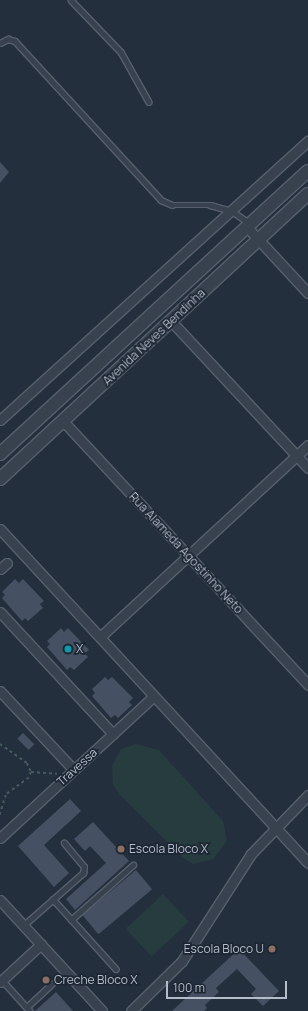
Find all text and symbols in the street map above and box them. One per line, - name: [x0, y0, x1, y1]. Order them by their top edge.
- street label: Avenida Neves Bendinha: [100, 286, 208, 388]
- street label: Rua Alameda Agostinho Neto: [126, 489, 246, 617]
- place label: X: [76, 642, 83, 656]
- marker: X: [63, 644, 73, 654]
- street label: Travessa: [54, 745, 100, 789]
- place label: Escola Bloco X: [129, 842, 208, 856]
- marker: Escola Bloco X: [116, 844, 126, 854]
- place label: Escola Bloco U: [184, 942, 264, 956]
- marker: Escola Bloco U: [267, 944, 277, 954]
- place label: Creche Bloco X: [54, 973, 137, 987]
- scale bar: [168, 973, 289, 999]
- marker: Creche Bloco X: [41, 975, 51, 985]
- text: 100 m: [173, 979, 205, 996]

